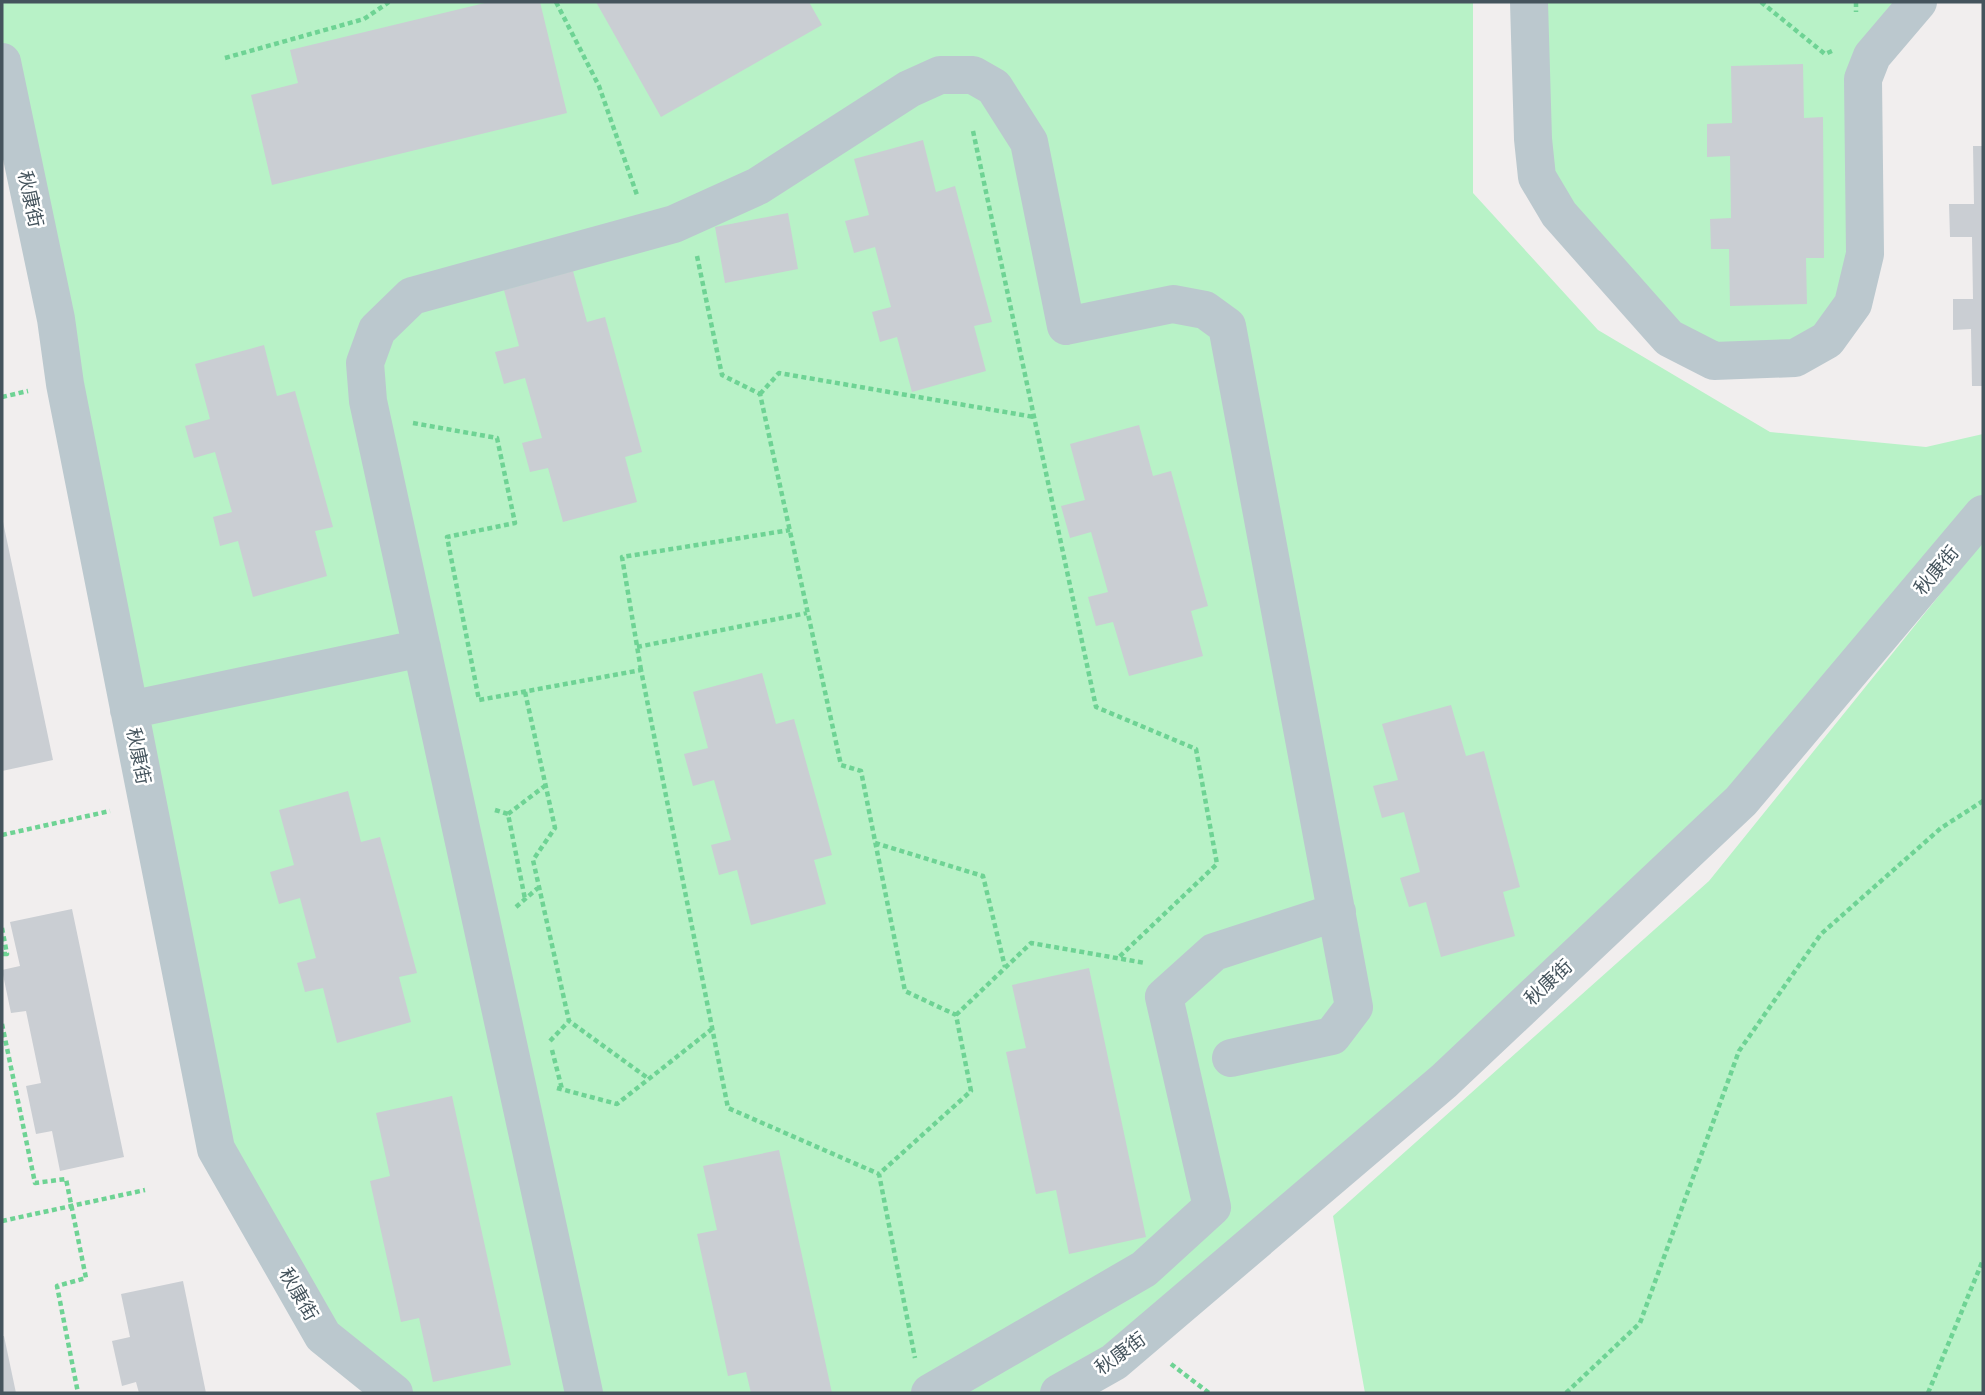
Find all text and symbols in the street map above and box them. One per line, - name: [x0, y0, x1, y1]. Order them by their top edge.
- street label: 秋康街: [14, 169, 49, 229]
- street label: 秋康街: [1908, 540, 1963, 599]
- street label: 秋康街: [123, 726, 156, 786]
- street label: 秋康街: [1519, 954, 1576, 1009]
- street label: 秋康街: [275, 1263, 324, 1324]
- street label: 秋康街: [1090, 1327, 1150, 1379]

